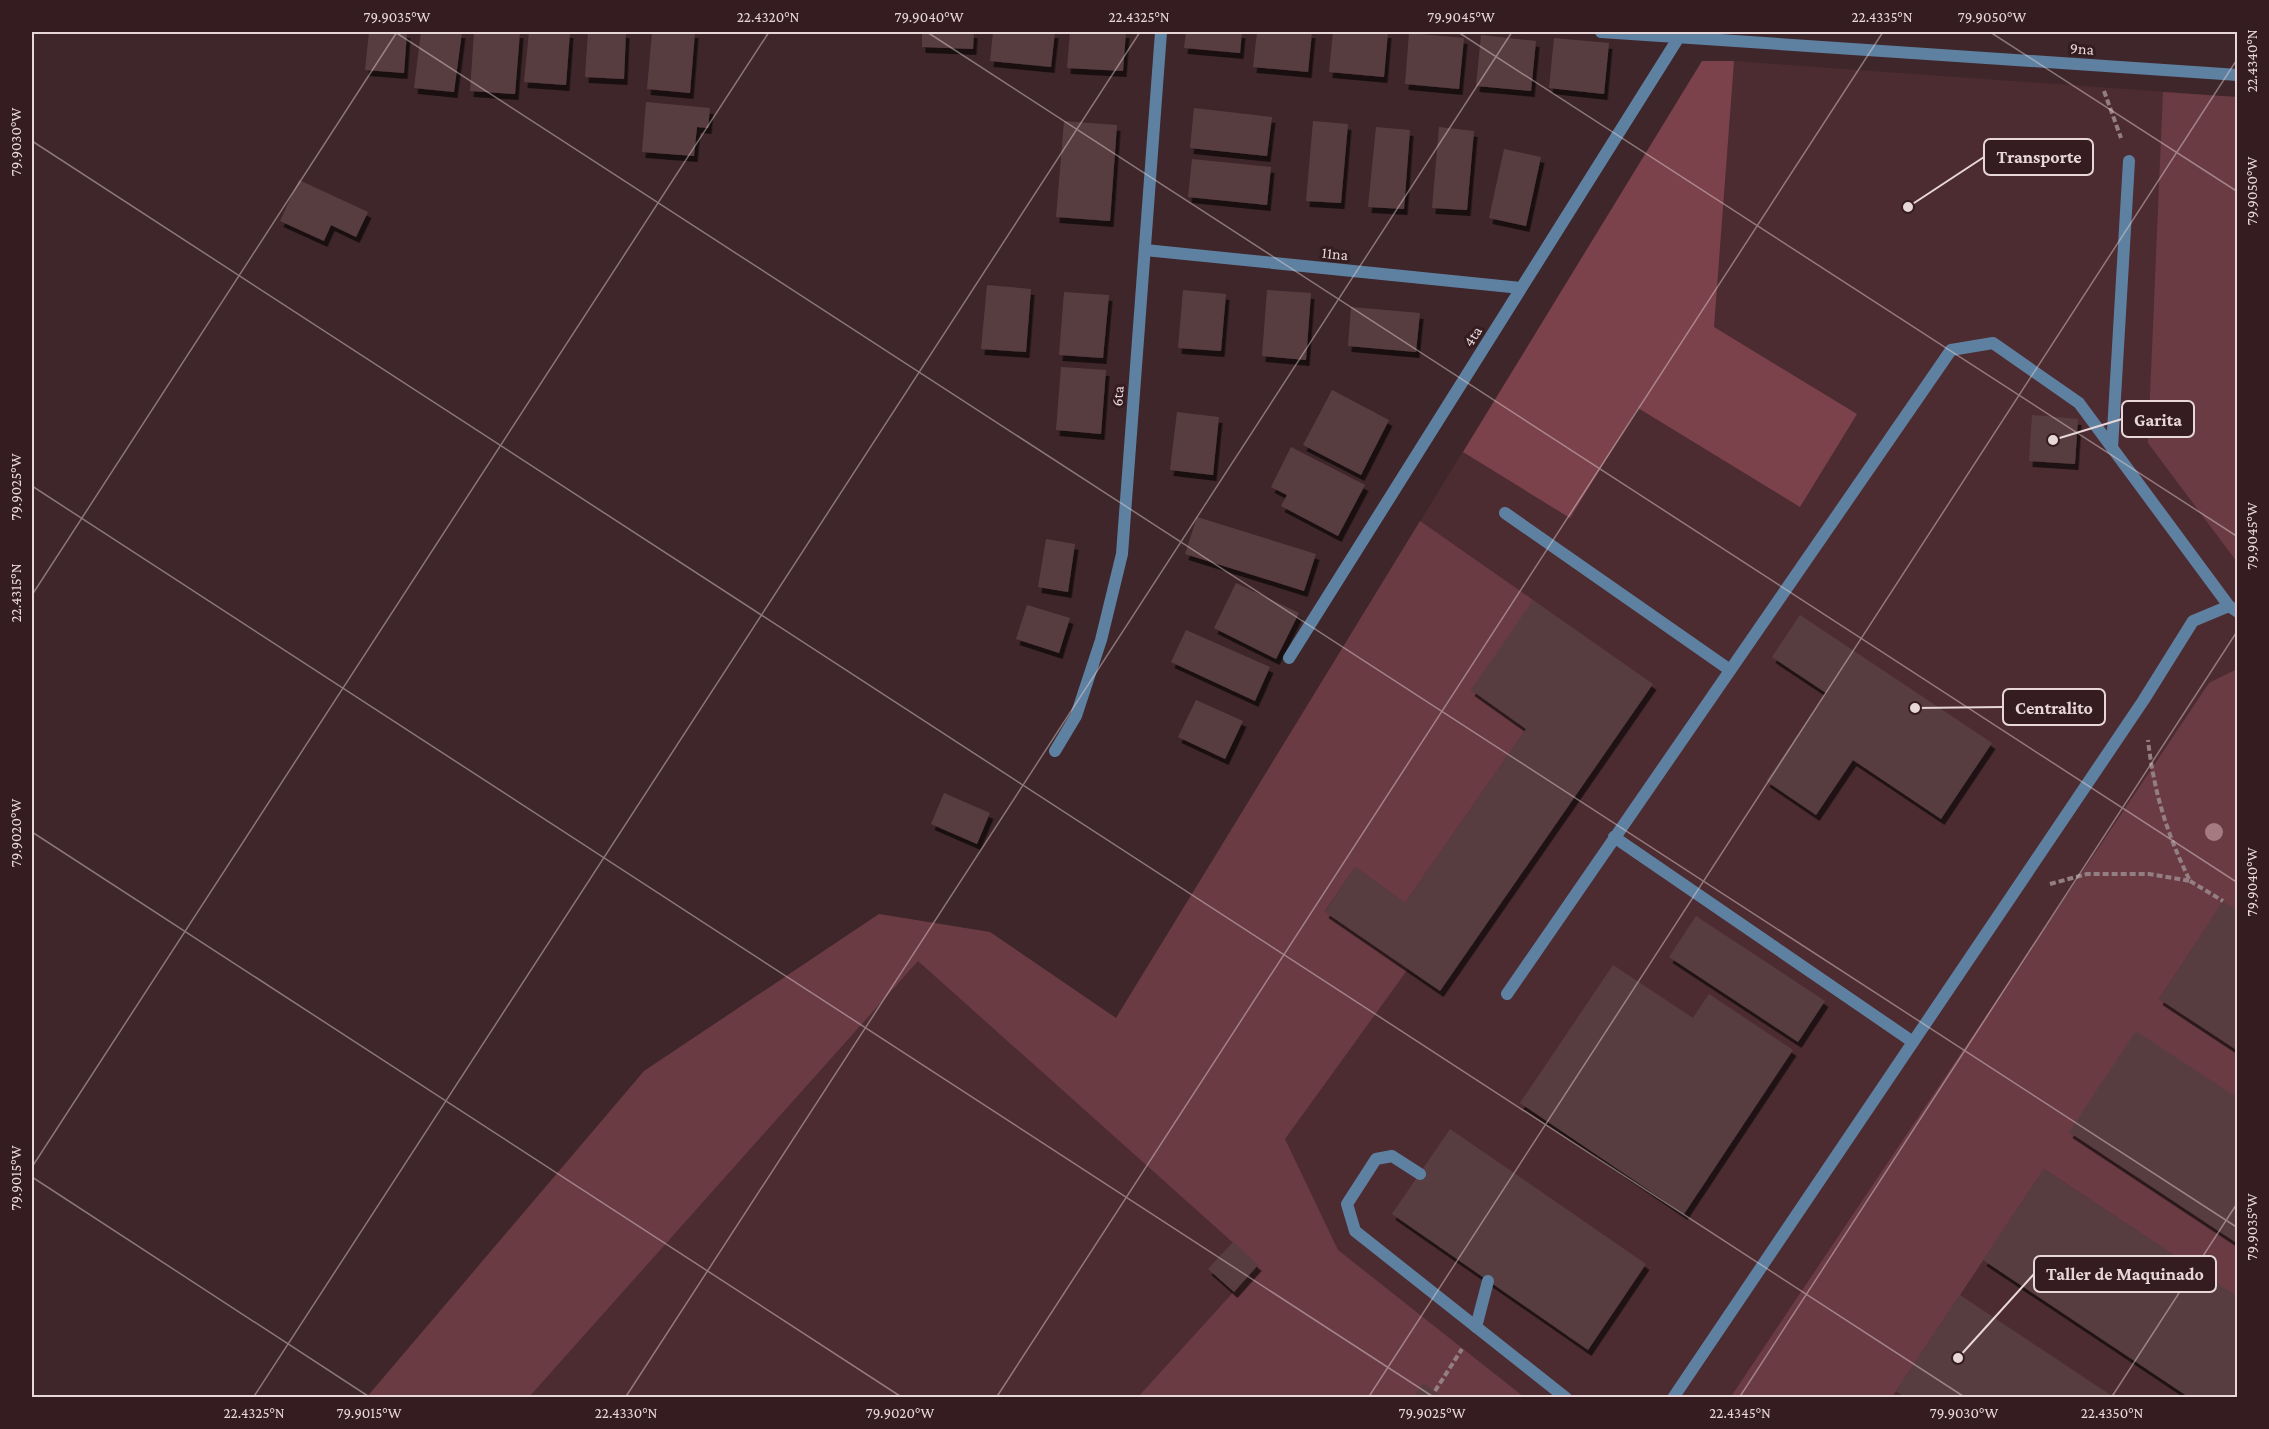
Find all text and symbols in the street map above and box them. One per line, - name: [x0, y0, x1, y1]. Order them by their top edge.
- text: 79.9035°W: [364, 9, 431, 25]
- text: 22.4320°N: [737, 9, 799, 25]
- text: 79.9040°W: [894, 9, 964, 25]
- text: 22.4325°N: [1108, 9, 1170, 25]
- text: 79.9045°W: [1427, 9, 1495, 25]
- text: 22.4335°N: [1851, 9, 1913, 25]
- text: 79.9050°W: [1958, 9, 2026, 25]
- text: 22.4340°N: [2244, 29, 2260, 93]
- street label: 9na: [2069, 39, 2095, 58]
- text: 79.9030°W: [8, 108, 24, 176]
- callout: Transporte: [1984, 139, 2093, 175]
- text: Transporte: [1996, 147, 2082, 167]
- text: 79.9050°W: [2244, 157, 2260, 225]
- street label: 11na: [1321, 244, 1350, 263]
- street label: 4ta: [1460, 322, 1485, 350]
- street label: 6ta: [1108, 385, 1127, 407]
- callout: Garita: [2122, 401, 2194, 437]
- text: Garita: [2134, 410, 2182, 430]
- text: 79.9025°W: [8, 453, 24, 520]
- text: 79.9045°W: [2244, 502, 2260, 570]
- text: 22.4315°N: [8, 563, 24, 623]
- callout: Centralito: [2003, 689, 2105, 725]
- text: Centralito: [2015, 698, 2093, 718]
- text: 79.9020°W: [8, 799, 24, 867]
- text: 79.9040°W: [2244, 847, 2260, 917]
- text: 79.9015°W: [8, 1145, 24, 1210]
- text: 79.9035°W: [2244, 1193, 2260, 1260]
- callout: Taller de Maquinado: [2034, 1256, 2216, 1292]
- text: Taller de Maquinado: [2046, 1264, 2204, 1284]
- text: 22.4325°N: [223, 1405, 285, 1421]
- text: 79.9015°W: [337, 1405, 402, 1421]
- text: 22.4330°N: [595, 1405, 657, 1421]
- text: 79.9020°W: [866, 1405, 934, 1421]
- text: 79.9025°W: [1399, 1405, 1466, 1421]
- text: 22.4345°N: [1709, 1405, 1771, 1421]
- text: 79.9030°W: [1930, 1405, 1998, 1421]
- text: 22.4350°N: [2081, 1405, 2143, 1421]

